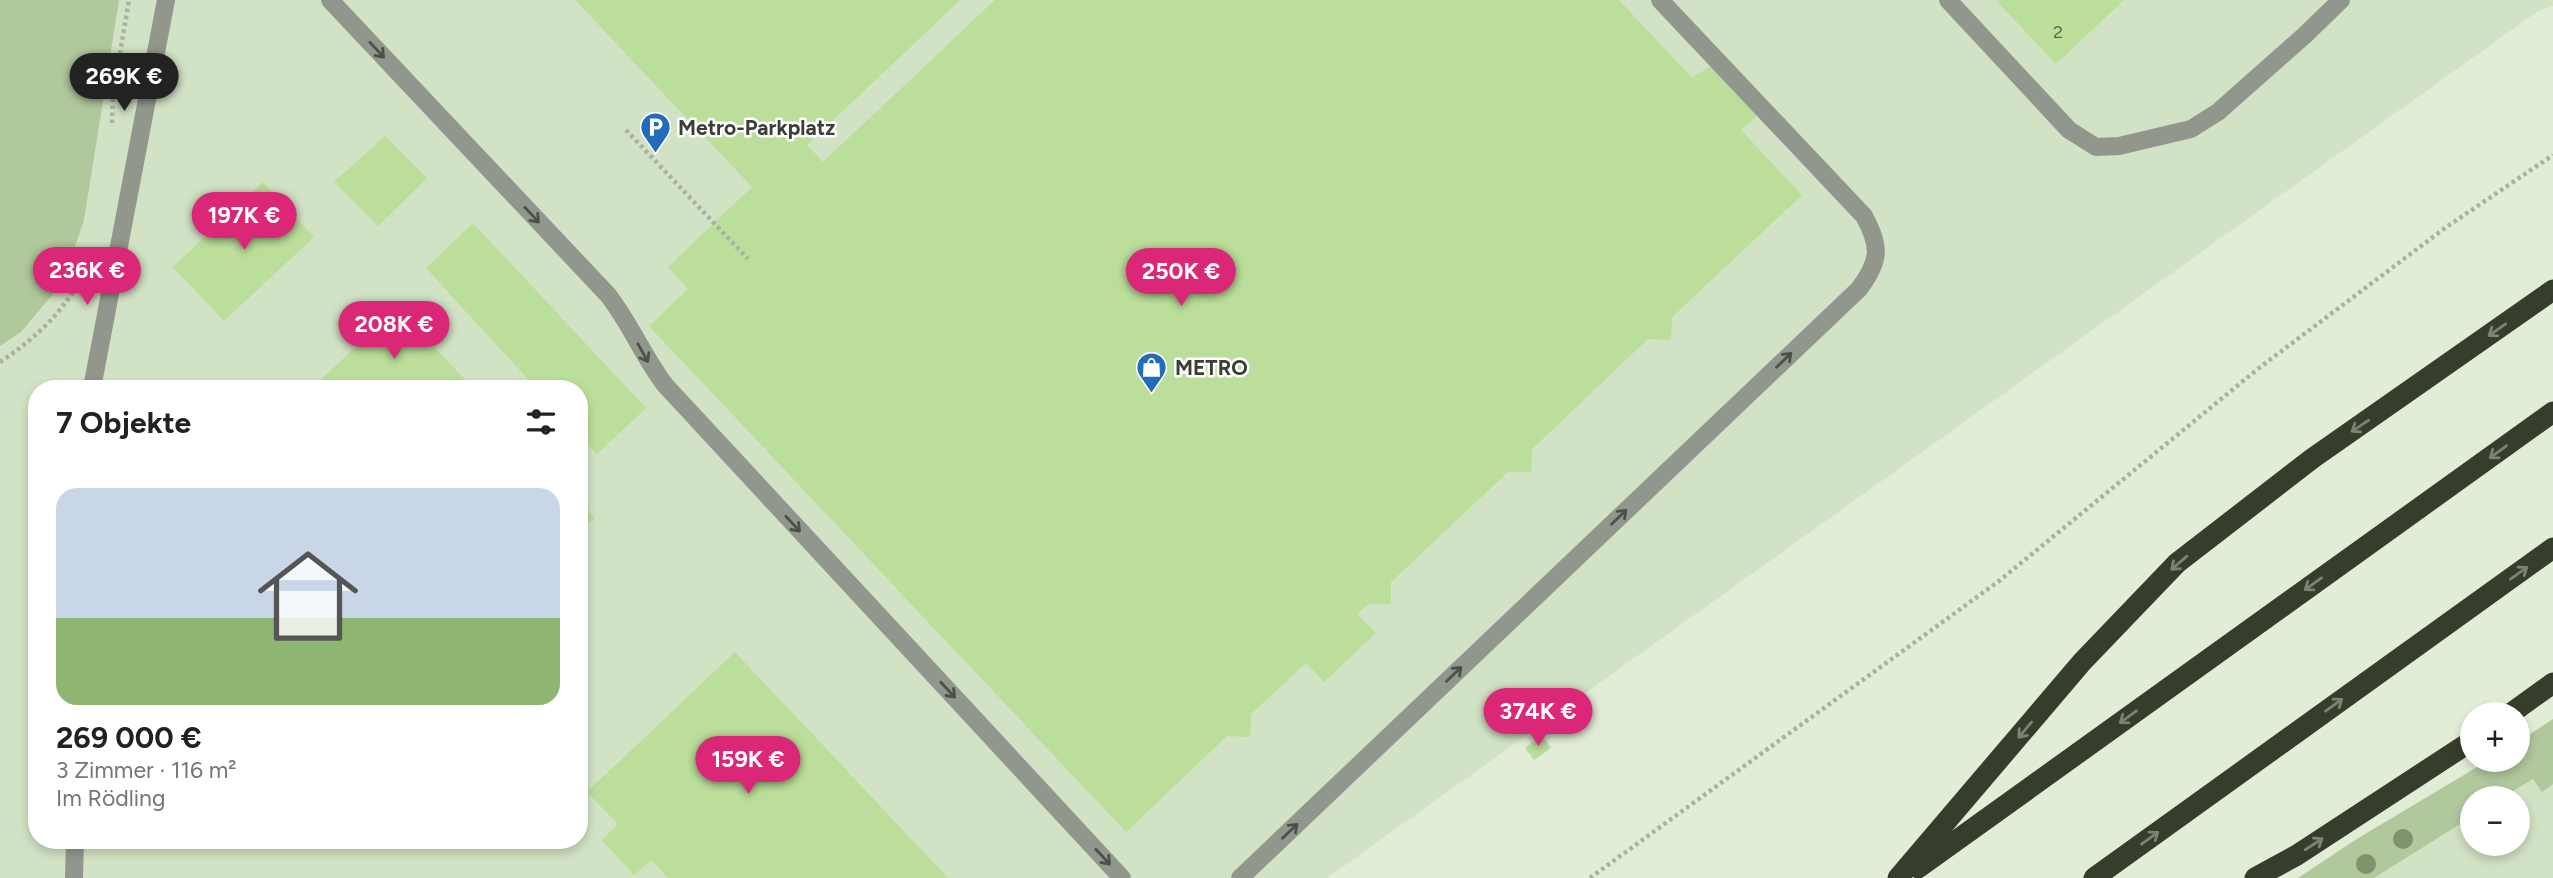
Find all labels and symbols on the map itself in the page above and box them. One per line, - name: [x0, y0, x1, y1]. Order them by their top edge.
- house number: 2: [2053, 21, 2063, 43]
- one-way arrow: [368, 41, 385, 58]
- pin: 269K €: [67, 54, 181, 113]
- parking icon: Metro-Parkplatz: [638, 110, 672, 154]
- place label: Metro-Parkplatz: [678, 115, 835, 140]
- pin: 197K €: [187, 192, 301, 252]
- one-way arrow: [524, 207, 541, 224]
- pin: 236K €: [30, 247, 144, 307]
- pin: 250K €: [1124, 248, 1238, 308]
- pin: 208K €: [337, 302, 451, 361]
- one-way arrow: [2488, 322, 2507, 337]
- one-way arrow: [636, 343, 650, 363]
- shop icon: METRO: [1135, 350, 1169, 394]
- one-way arrow: [1775, 352, 1792, 369]
- place label: METRO: [1175, 355, 1248, 380]
- one-way arrow: [2351, 418, 2370, 433]
- one-way arrow: [2488, 444, 2507, 459]
- one-way arrow: [1610, 509, 1627, 526]
- one-way arrow: [785, 515, 801, 533]
- one-way arrow: [2170, 555, 2188, 571]
- one-way arrow: [2509, 566, 2528, 580]
- one-way arrow: [2304, 577, 2323, 592]
- one-way arrow: [1446, 666, 1463, 683]
- one-way arrow: [940, 681, 956, 699]
- pin: 374K €: [1481, 688, 1595, 748]
- one-way arrow: [2325, 698, 2343, 713]
- one-way arrow: [2119, 710, 2138, 724]
- one-way arrow: [2017, 720, 2033, 738]
- pin: 159K €: [691, 736, 805, 796]
- one-way arrow: [1280, 823, 1298, 840]
- one-way arrow: [2140, 831, 2159, 845]
- one-way arrow: [2304, 837, 2324, 851]
- one-way arrow: [1095, 848, 1111, 866]

